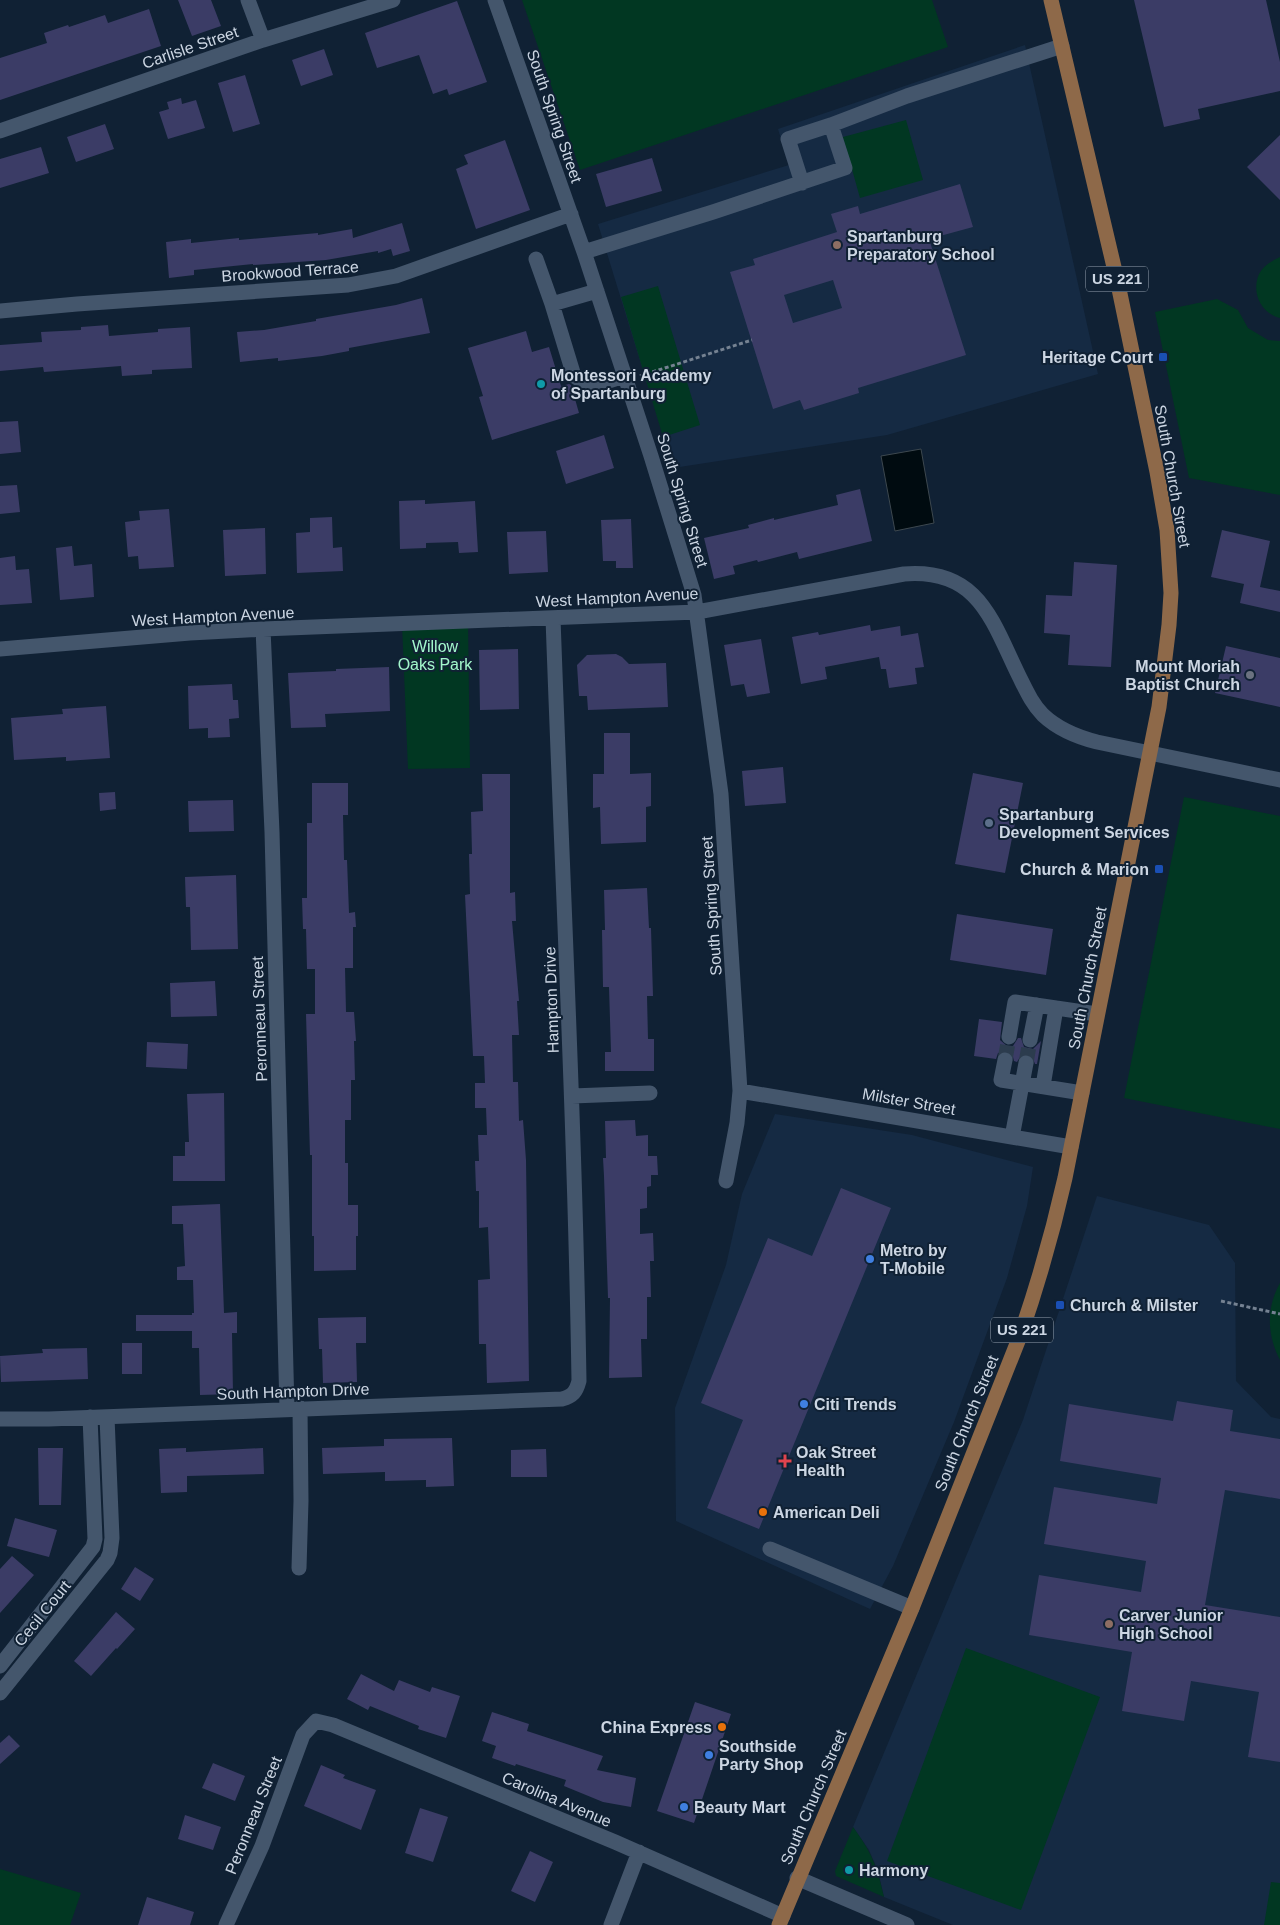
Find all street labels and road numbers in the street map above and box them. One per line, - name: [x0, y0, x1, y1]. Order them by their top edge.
- street label: Carlisle Street: [140, 23, 241, 72]
- street label: South Spring Street: [524, 47, 585, 185]
- street label: Brookwood Terrace: [221, 258, 359, 285]
- road number: US 221: [1086, 266, 1148, 292]
- street label: South Church Street: [1152, 403, 1194, 549]
- street label: South Spring Street: [654, 431, 711, 570]
- street label: West Hampton Avenue: [535, 585, 699, 610]
- street label: West Hampton Avenue: [131, 604, 295, 629]
- street label: South Spring Street: [698, 835, 725, 976]
- street label: South Church Street: [1065, 905, 1110, 1051]
- street label: Hampton Drive: [541, 946, 562, 1054]
- street label: Peronneau Street: [249, 955, 270, 1082]
- street label: Milster Street: [861, 1085, 957, 1118]
- road number: US 221: [991, 1318, 1053, 1342]
- street label: South Church Street: [931, 1352, 1002, 1494]
- street label: South Hampton Drive: [216, 1380, 370, 1403]
- street label: Cecil Court: [11, 1577, 74, 1649]
- street label: South Church Street: [777, 1727, 850, 1867]
- street label: Peronneau Street: [222, 1753, 285, 1877]
- street label: Carolina Avenue: [500, 1769, 614, 1830]

